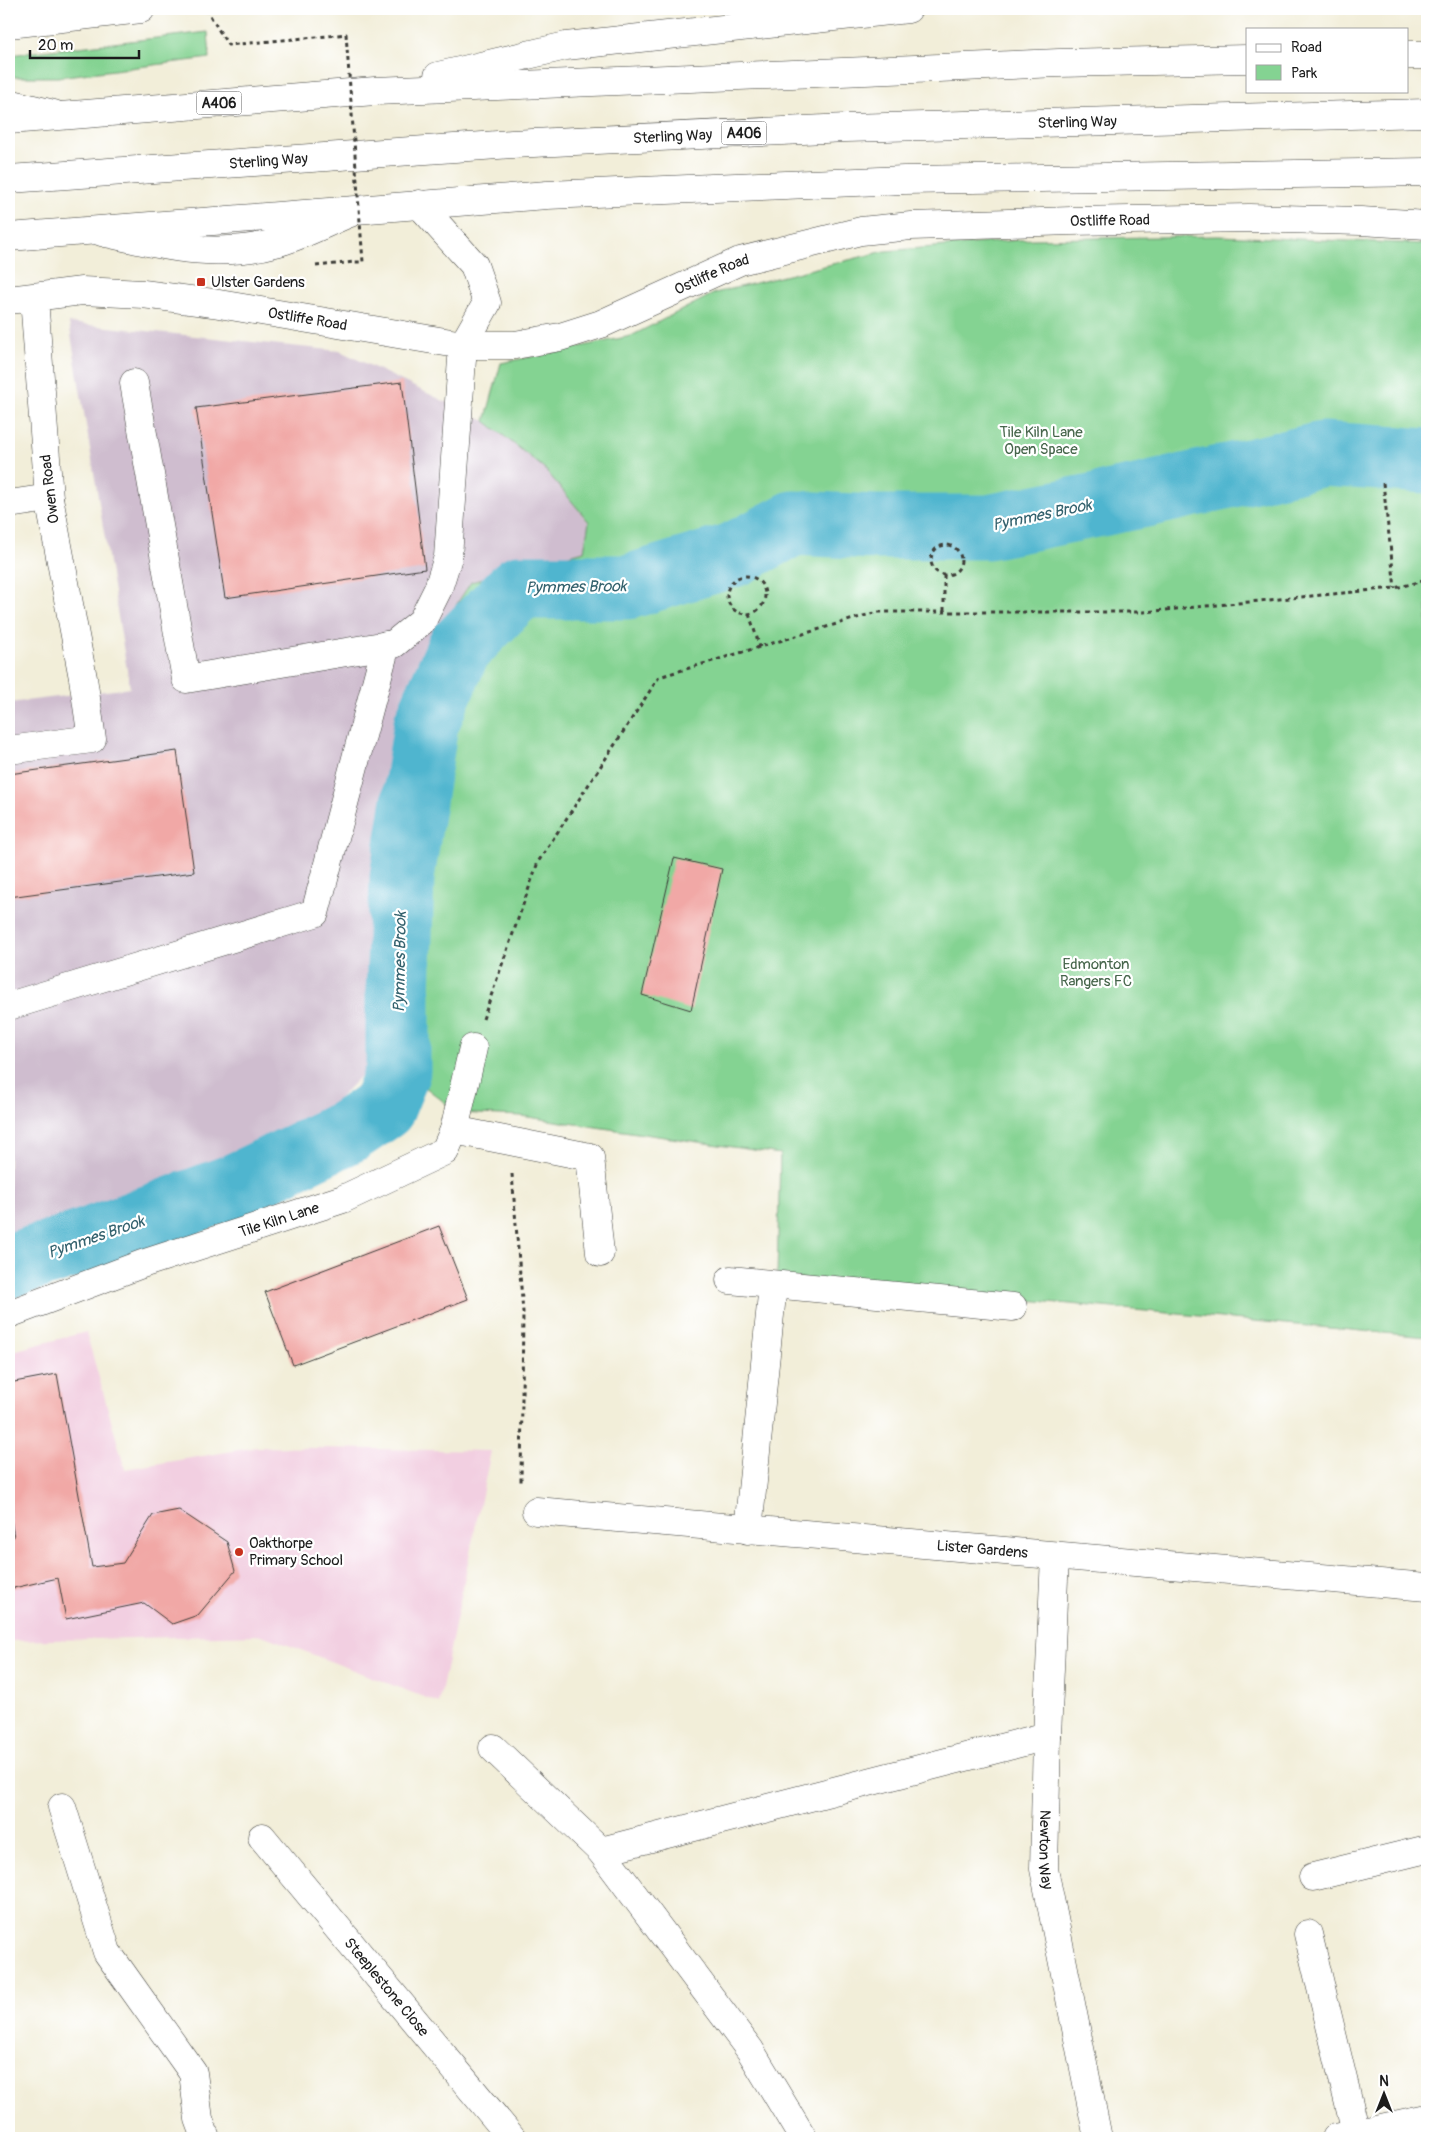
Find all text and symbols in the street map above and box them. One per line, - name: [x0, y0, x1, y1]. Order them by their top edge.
- scale bar: [30, 28, 139, 60]
- legend: [1246, 28, 1408, 92]
- text: 20 m: [38, 36, 73, 55]
- text: Road: [1291, 38, 1322, 57]
- text: Park: [1291, 64, 1318, 83]
- road number: A406: [196, 92, 242, 115]
- street label: Sterling Way: [1037, 111, 1118, 133]
- road number: A406: [722, 122, 766, 144]
- street label: Sterling Way: [633, 125, 713, 148]
- street label: Sterling Way: [228, 149, 309, 173]
- street label: Ostliffe Road: [1070, 210, 1150, 231]
- street label: Ostliffe Road: [671, 250, 751, 299]
- place label: Ulster Gardens: [211, 273, 305, 292]
- marker: Ulster Gardens: [195, 276, 207, 288]
- street label: Ostliffe Road: [266, 303, 349, 335]
- park label: Tile Kiln Lane Open Space: [999, 423, 1083, 459]
- street label: Owen Road: [36, 453, 64, 525]
- water label: Pymmes Brook: [991, 494, 1095, 535]
- water label: Pymmes Brook: [525, 576, 628, 598]
- water label: Pymmes Brook: [389, 910, 411, 1013]
- park label: Edmonton Rangers FC: [1060, 955, 1132, 991]
- street label: Tile Kiln Lane: [236, 1198, 322, 1242]
- water label: Pymmes Brook: [45, 1211, 148, 1263]
- place label: Oakthorpe Primary School: [249, 1534, 343, 1570]
- street label: Lister Gardens: [936, 1536, 1029, 1562]
- marker: Oakthorpe Primary School: [233, 1546, 245, 1558]
- street label: Newton Way: [1034, 1810, 1057, 1892]
- street label: Steeplestone Close: [340, 1934, 433, 2041]
- north arrow: [1358, 2070, 1408, 2120]
- text: N: [1379, 2073, 1389, 2090]

